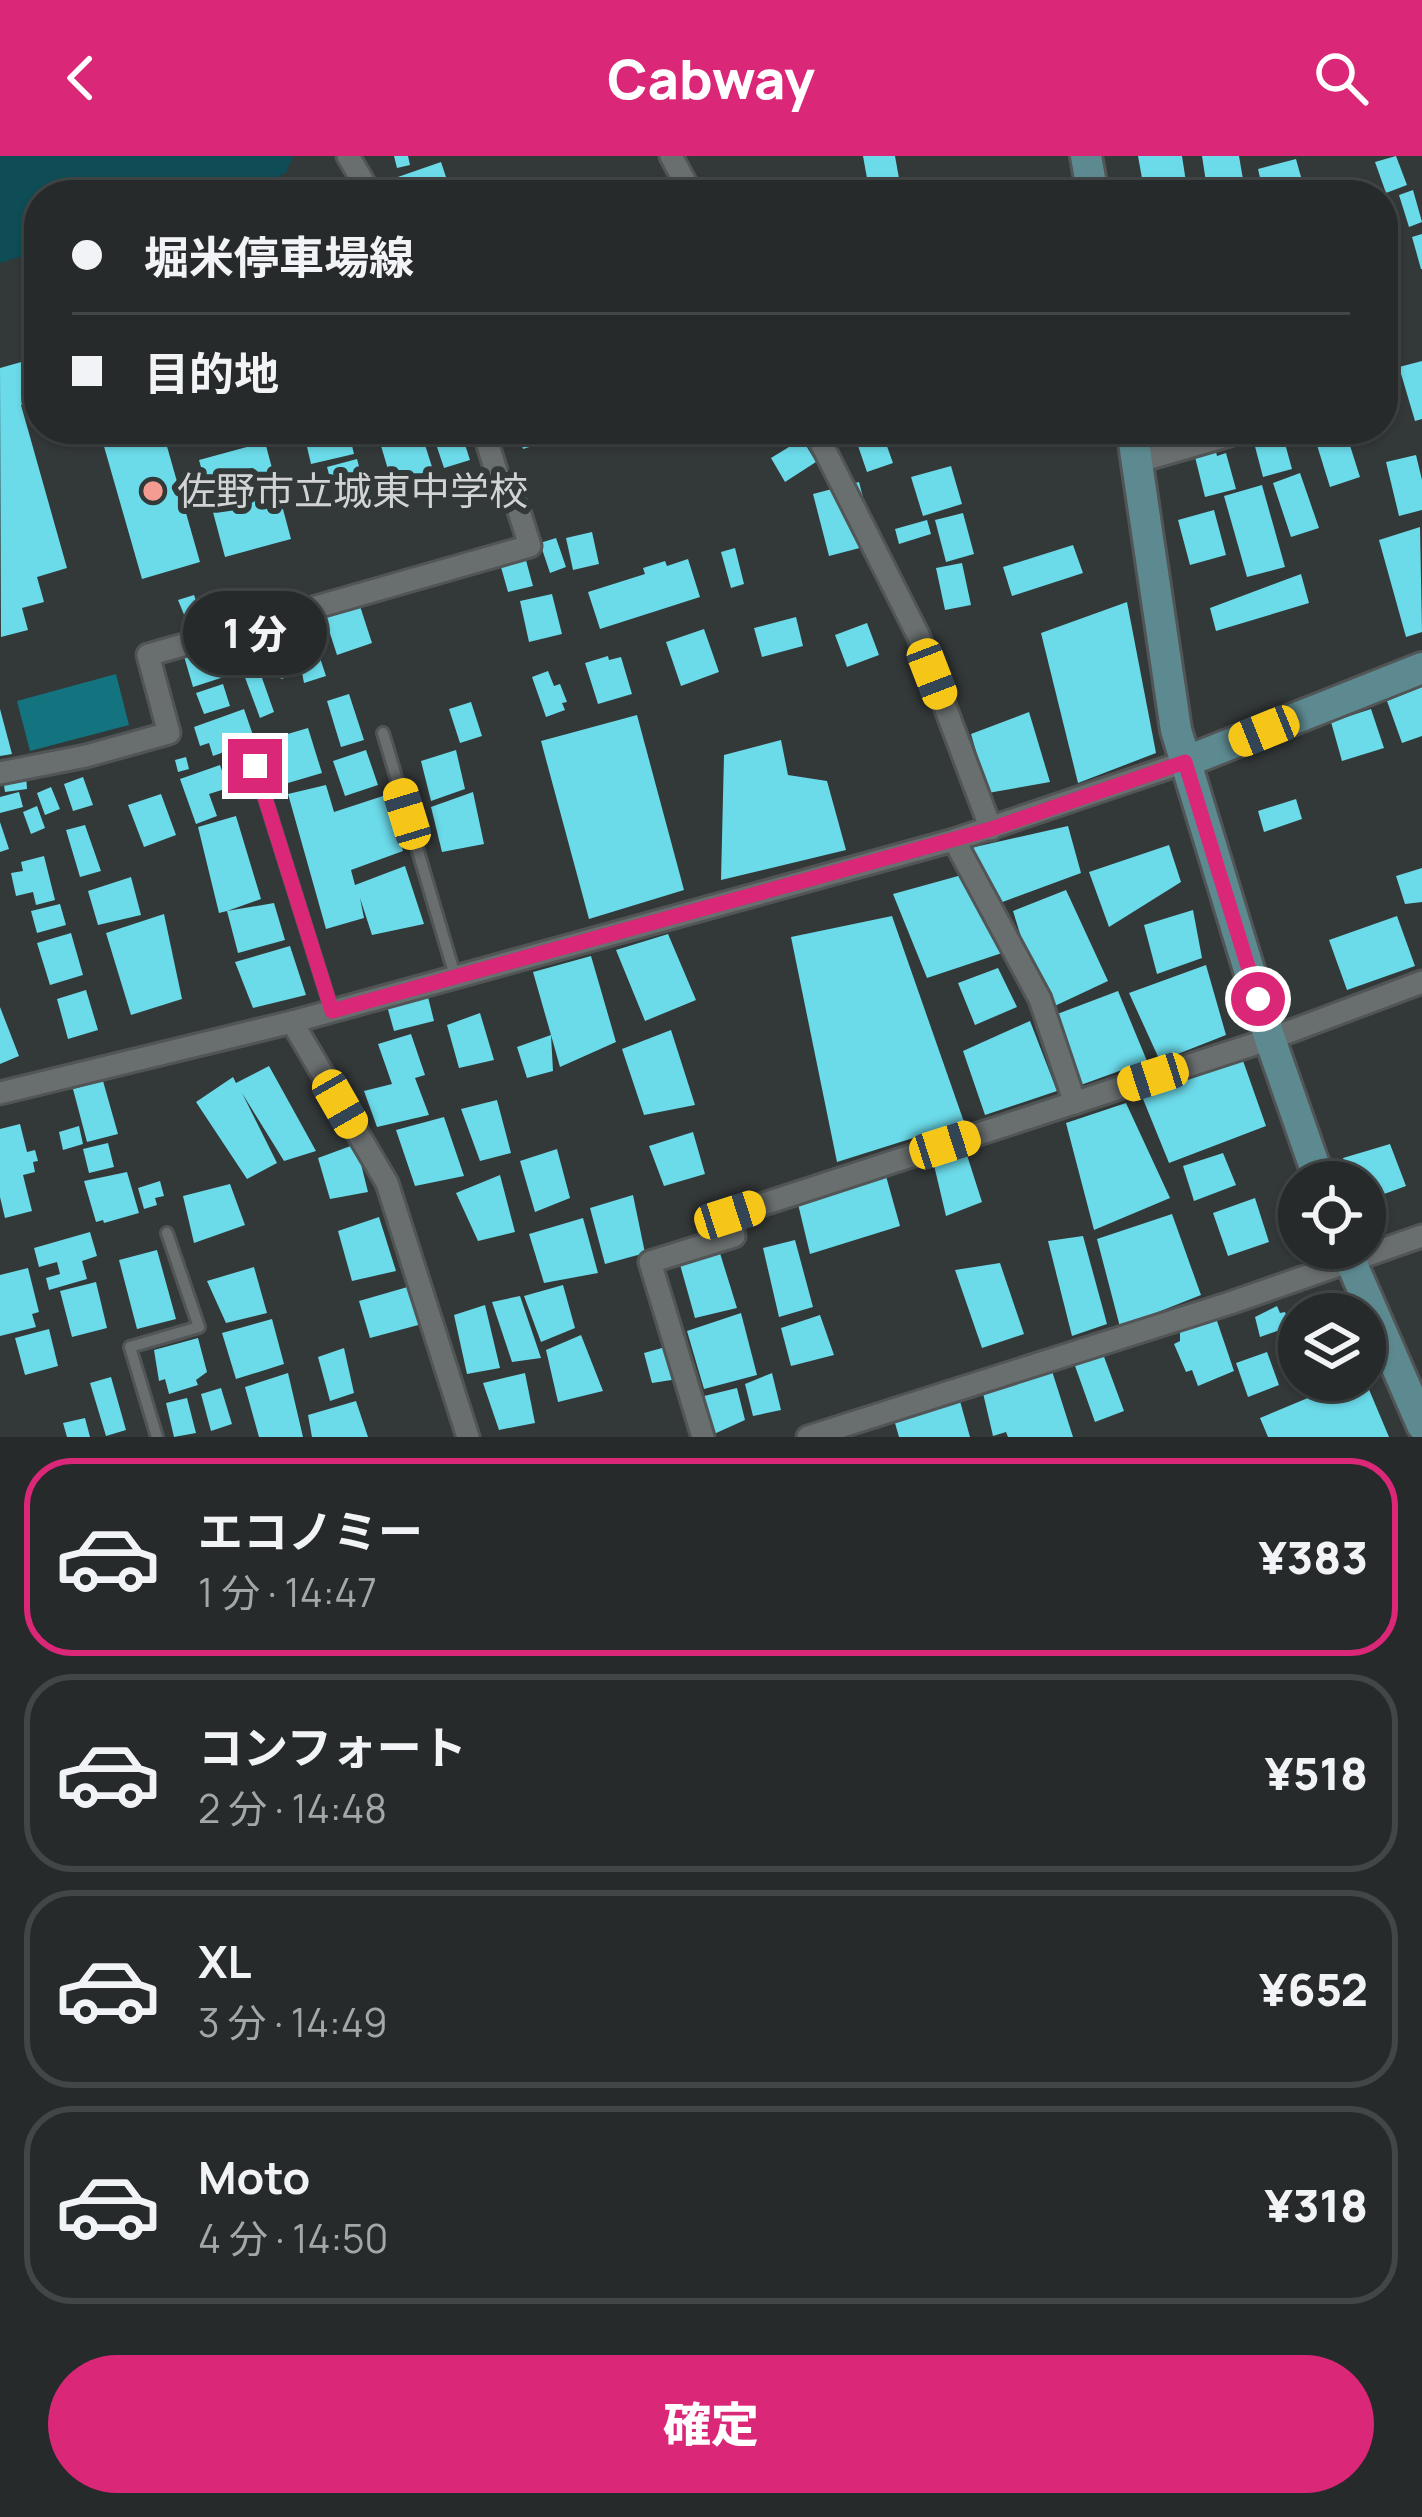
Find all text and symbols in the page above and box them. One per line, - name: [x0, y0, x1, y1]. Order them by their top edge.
- text: Cabway: [607, 41, 815, 115]
- icon: back: [48, 45, 114, 111]
- icon: search: [1308, 45, 1374, 111]
- text: 堀米停車場線: [144, 226, 414, 288]
- text: 目的地: [144, 342, 279, 404]
- place label: 佐野市立城東中学校: [177, 463, 528, 517]
- marker: 佐野市立城東中学校: [140, 478, 166, 504]
- callout: 1 分: [183, 592, 327, 676]
- text: 1 分: [223, 606, 287, 660]
- car: [902, 634, 962, 714]
- car: [1224, 701, 1304, 761]
- route end: [228, 739, 282, 793]
- car: [379, 774, 435, 854]
- route start: [1231, 972, 1285, 1026]
- car: [1113, 1049, 1193, 1105]
- car: [306, 1064, 374, 1144]
- car: [905, 1117, 985, 1173]
- map controls: [1278, 1161, 1386, 1401]
- button: locate: [1278, 1161, 1386, 1269]
- car: [690, 1187, 770, 1243]
- button: layers: [1278, 1293, 1386, 1401]
- text: エコノミー: [198, 1500, 423, 1562]
- icon: car: [54, 1503, 162, 1611]
- text: ¥383: [1258, 1526, 1368, 1588]
- text: 1 分 · 14:47: [198, 1565, 377, 1619]
- text: コンフォート: [198, 1716, 467, 1778]
- icon: car: [54, 1719, 162, 1827]
- text: ¥518: [1265, 1742, 1368, 1804]
- text: 2 分 · 14:48: [198, 1781, 387, 1835]
- text: XL: [198, 1930, 252, 1992]
- icon: car: [54, 1935, 162, 2043]
- text: ¥652: [1259, 1958, 1368, 2020]
- text: 3 分 · 14:49: [198, 1995, 387, 2049]
- text: Moto: [198, 2146, 310, 2208]
- icon: car: [54, 2151, 162, 2259]
- text: ¥318: [1265, 2174, 1368, 2236]
- text: 4 分 · 14:50: [198, 2211, 388, 2265]
- button: 確定: [48, 2355, 1374, 2493]

